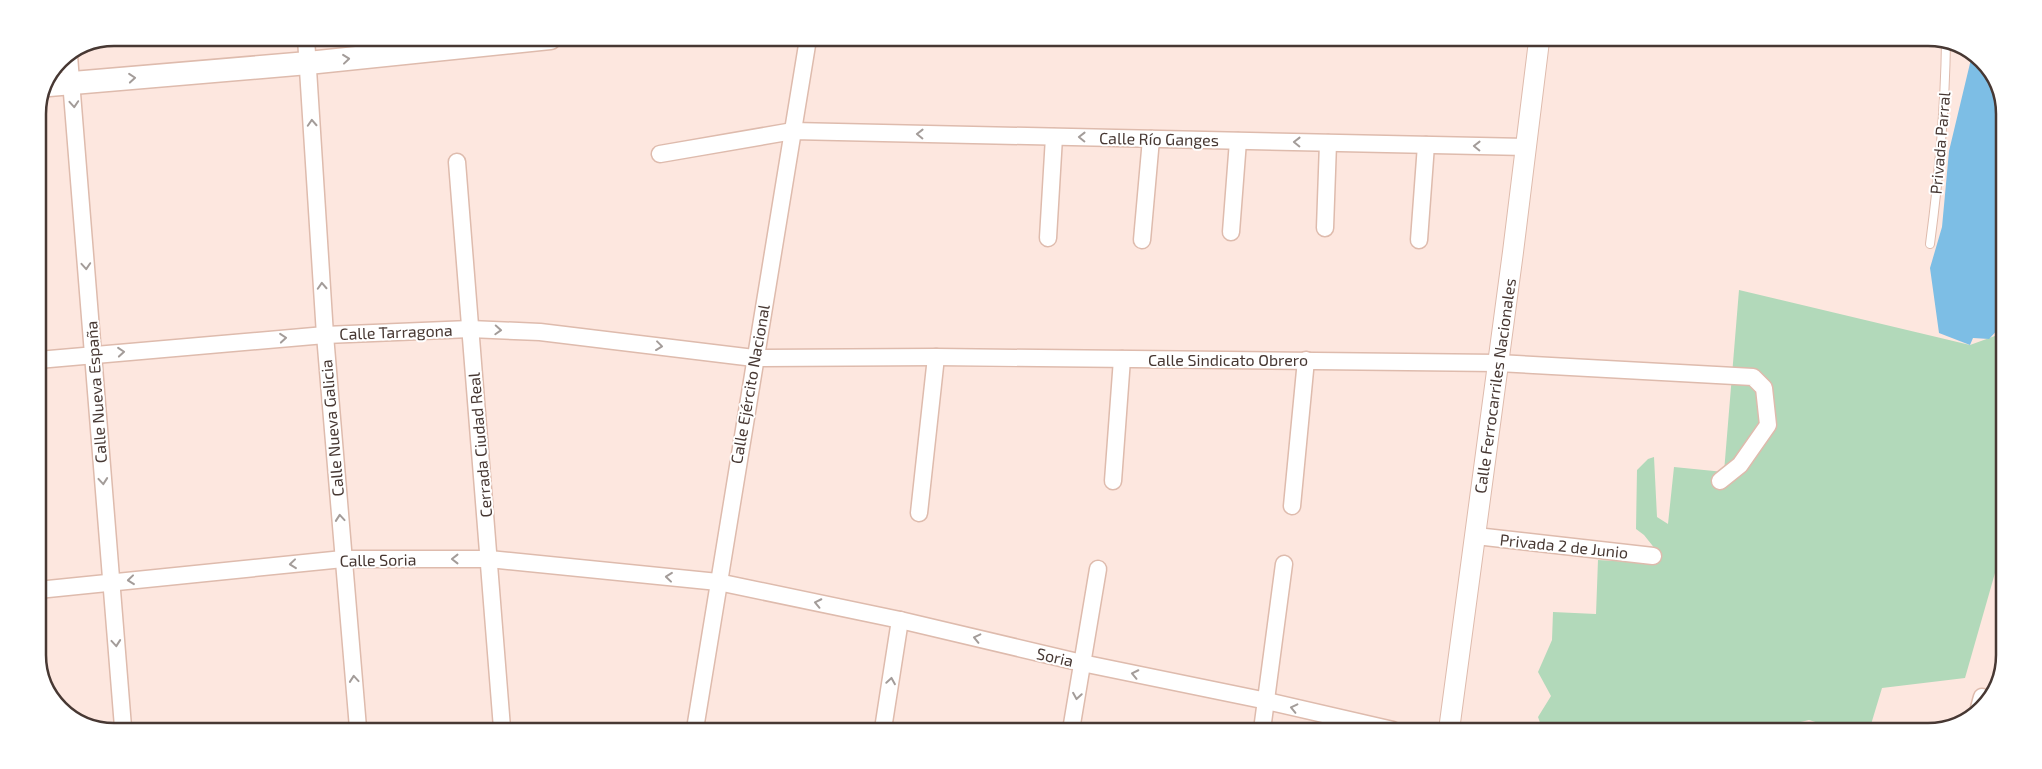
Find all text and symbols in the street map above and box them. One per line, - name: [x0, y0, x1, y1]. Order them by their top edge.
- one-way arrow: [342, 54, 350, 65]
- one-way arrow: [128, 73, 136, 84]
- street label: Privada Parral: [1926, 91, 1953, 195]
- one-way arrow: [68, 101, 79, 109]
- one-way arrow: [307, 119, 318, 127]
- one-way arrow: [916, 128, 924, 139]
- street label: Calle Río Ganges: [1099, 128, 1219, 149]
- one-way arrow: [1078, 132, 1086, 143]
- one-way arrow: [1293, 137, 1301, 148]
- one-way arrow: [1473, 141, 1481, 152]
- one-way arrow: [80, 263, 91, 271]
- street label: Calle Ferrocarriles Nacionales: [1470, 277, 1519, 495]
- one-way arrow: [316, 281, 327, 289]
- street label: Calle Ejército Nacional: [726, 302, 774, 465]
- street label: Calle Nueva España: [81, 320, 110, 464]
- street label: Calle Tarragona: [339, 320, 453, 343]
- one-way arrow: [494, 325, 502, 336]
- one-way arrow: [279, 333, 287, 344]
- one-way arrow: [656, 340, 664, 351]
- one-way arrow: [117, 347, 125, 358]
- street label: Calle Sindicato Obrero: [1148, 350, 1308, 369]
- street label: Calle Nueva Galicia: [316, 359, 347, 497]
- street label: Cerrada Ciudad Real: [464, 371, 495, 518]
- one-way arrow: [97, 477, 108, 485]
- one-way arrow: [334, 513, 345, 521]
- street label: Privada 2 de Junio: [1499, 529, 1629, 562]
- street label: Calle Soria: [339, 549, 417, 570]
- one-way arrow: [451, 554, 458, 564]
- one-way arrow: [289, 558, 297, 569]
- one-way arrow: [665, 572, 673, 583]
- one-way arrow: [127, 574, 135, 585]
- one-way arrow: [814, 598, 822, 609]
- one-way arrow: [972, 633, 981, 644]
- one-way arrow: [110, 639, 121, 647]
- street label: Soria: [1035, 643, 1075, 670]
- one-way arrow: [1131, 669, 1139, 680]
- one-way arrow: [348, 675, 359, 683]
- one-way arrow: [885, 677, 895, 685]
- one-way arrow: [1072, 692, 1082, 701]
- one-way arrow: [1290, 703, 1298, 714]

